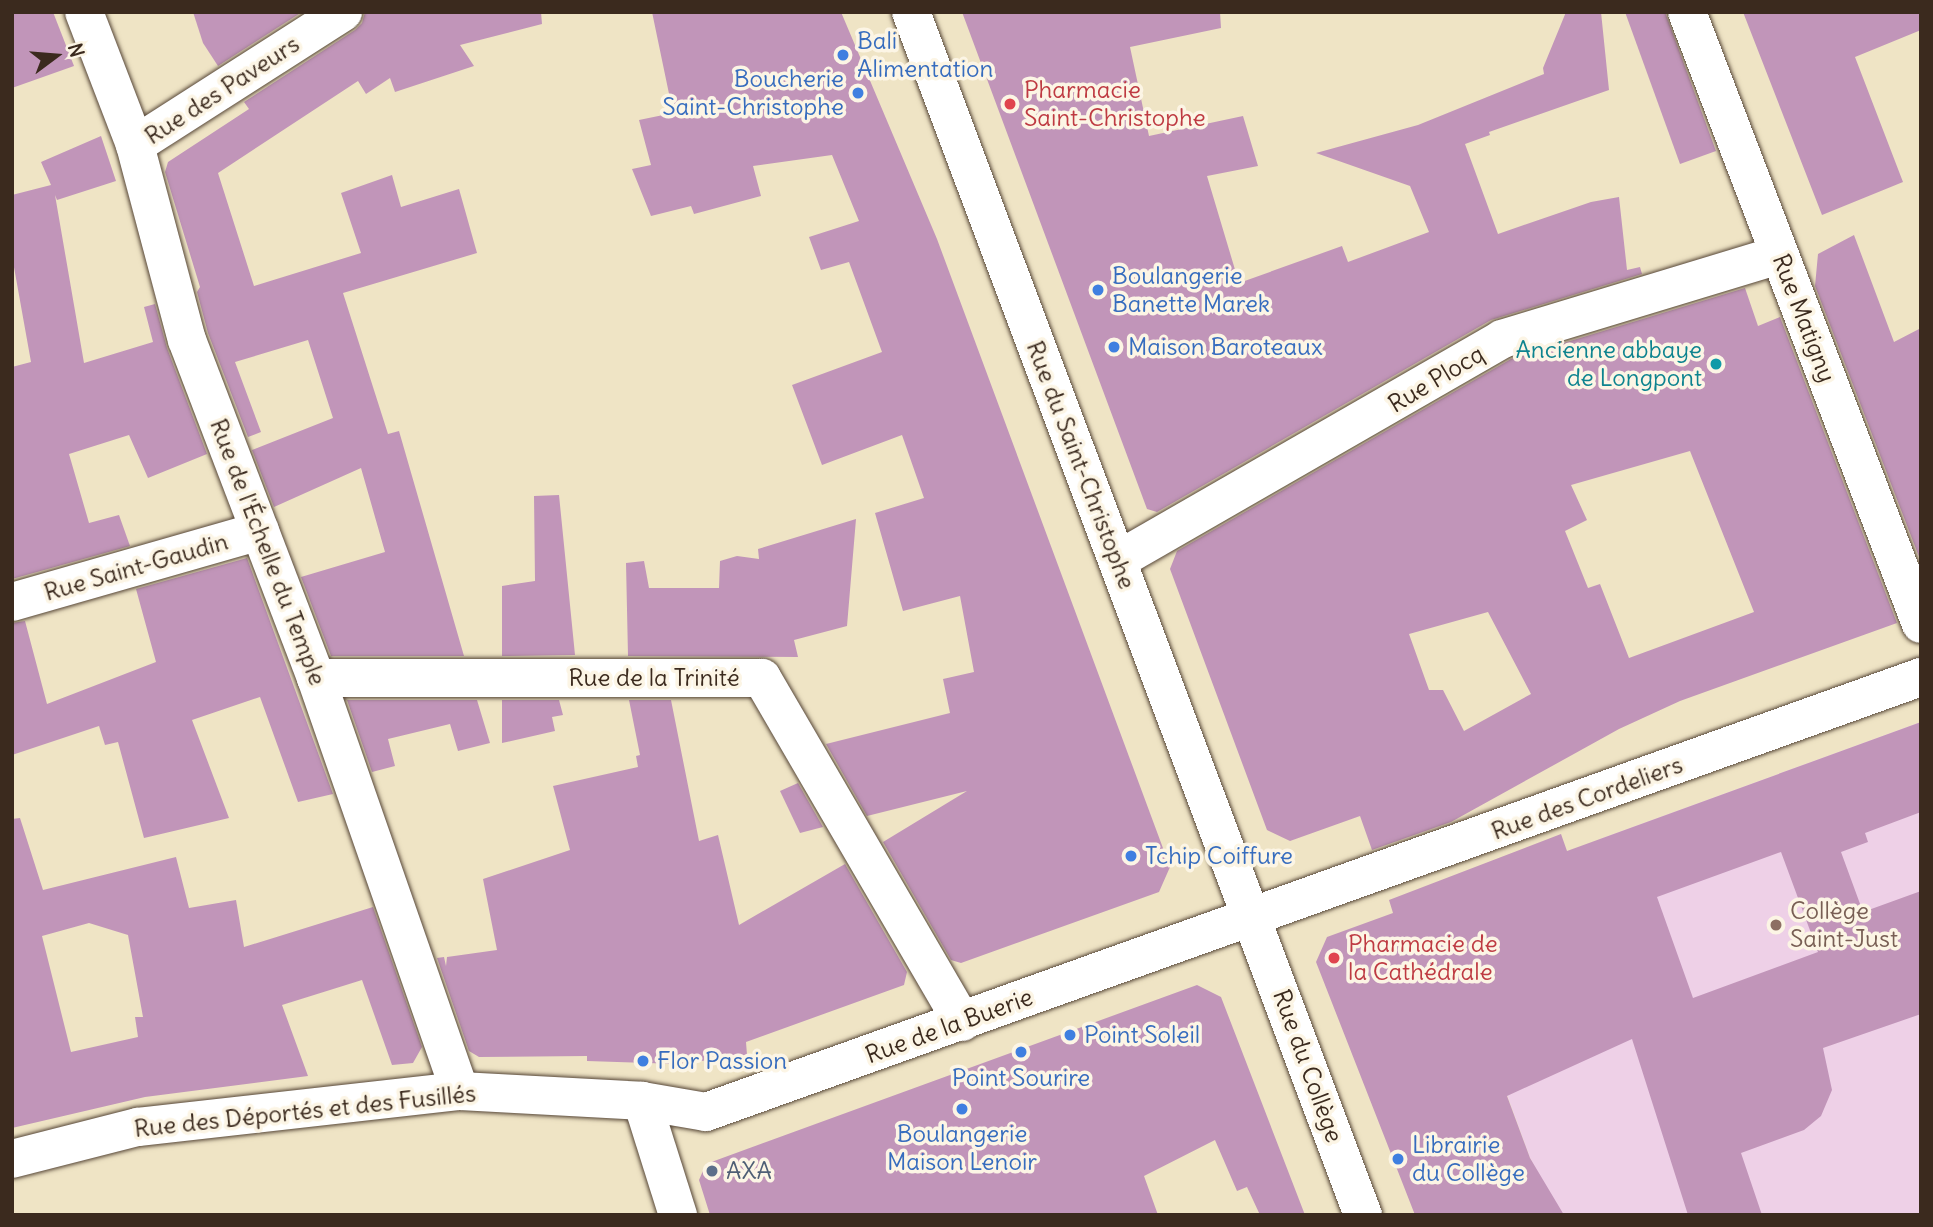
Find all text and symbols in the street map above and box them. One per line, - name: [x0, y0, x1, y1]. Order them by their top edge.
- north arrow: [21, 21, 91, 91]
- place label: Bali Alimentation: [857, 27, 993, 83]
- street label: Rue des Paveurs: [139, 29, 305, 151]
- text: N: [63, 41, 90, 60]
- marker: Bali Alimentation: [835, 47, 851, 63]
- place label: Boucherie Saint-Christophe: [662, 65, 844, 121]
- place label: Pharmacie Saint-Christophe: [1024, 76, 1206, 132]
- marker: Boucherie Saint-Christophe: [850, 85, 866, 101]
- marker: Pharmacie Saint-Christophe: [1002, 96, 1018, 112]
- street label: Rue Matigny: [1766, 250, 1842, 386]
- place label: Boulangerie Banette Marek: [1112, 262, 1270, 318]
- marker: Boulangerie Banette Marek: [1090, 282, 1106, 298]
- place label: Maison Baroteaux: [1128, 333, 1323, 361]
- place label: Ancienne abbaye de Longpont: [1515, 336, 1702, 392]
- street label: Rue du Saint-Christophe: [1020, 337, 1142, 593]
- marker: Maison Baroteaux: [1106, 339, 1122, 355]
- street label: Rue Plocq: [1383, 339, 1489, 419]
- marker: Ancienne abbaye de Longpont: [1708, 356, 1724, 372]
- street label: Rue de l'Échelle du Temple: [204, 415, 332, 689]
- street label: Rue Saint-Gaudin: [41, 527, 231, 607]
- street label: Rue de la Trinité: [568, 664, 740, 692]
- street label: Rue des Cordeliers: [1488, 750, 1686, 846]
- place label: Tchip Coiffure: [1145, 842, 1293, 870]
- marker: Tchip Coiffure: [1123, 848, 1139, 864]
- place label: Collège Saint-Just: [1790, 897, 1898, 953]
- marker: Collège Saint-Just: [1768, 917, 1784, 933]
- place label: Pharmacie de la Cathédrale: [1348, 930, 1498, 986]
- marker: Pharmacie de la Cathédrale: [1326, 950, 1342, 966]
- street label: Rue de la Buerie: [861, 982, 1037, 1070]
- street label: Rue du Collège: [1267, 986, 1349, 1146]
- place label: Point Soleil: [1084, 1021, 1200, 1049]
- marker: Point Soleil: [1062, 1027, 1078, 1043]
- marker: Point Sourire: [1013, 1044, 1029, 1060]
- place label: Flor Passion: [657, 1047, 787, 1075]
- marker: Flor Passion: [635, 1053, 651, 1069]
- place label: Point Sourire: [952, 1064, 1090, 1092]
- street label: Rue des Déportés et des Fusillés: [133, 1079, 477, 1143]
- marker: Boulangerie Maison Lenoir: [954, 1101, 970, 1117]
- place label: Boulangerie Maison Lenoir: [887, 1120, 1037, 1176]
- place label: Librairie du Collège: [1412, 1131, 1525, 1187]
- marker: Librairie du Collège: [1390, 1151, 1406, 1167]
- place label: AXA: [726, 1157, 772, 1185]
- marker: AXA: [704, 1163, 720, 1179]

